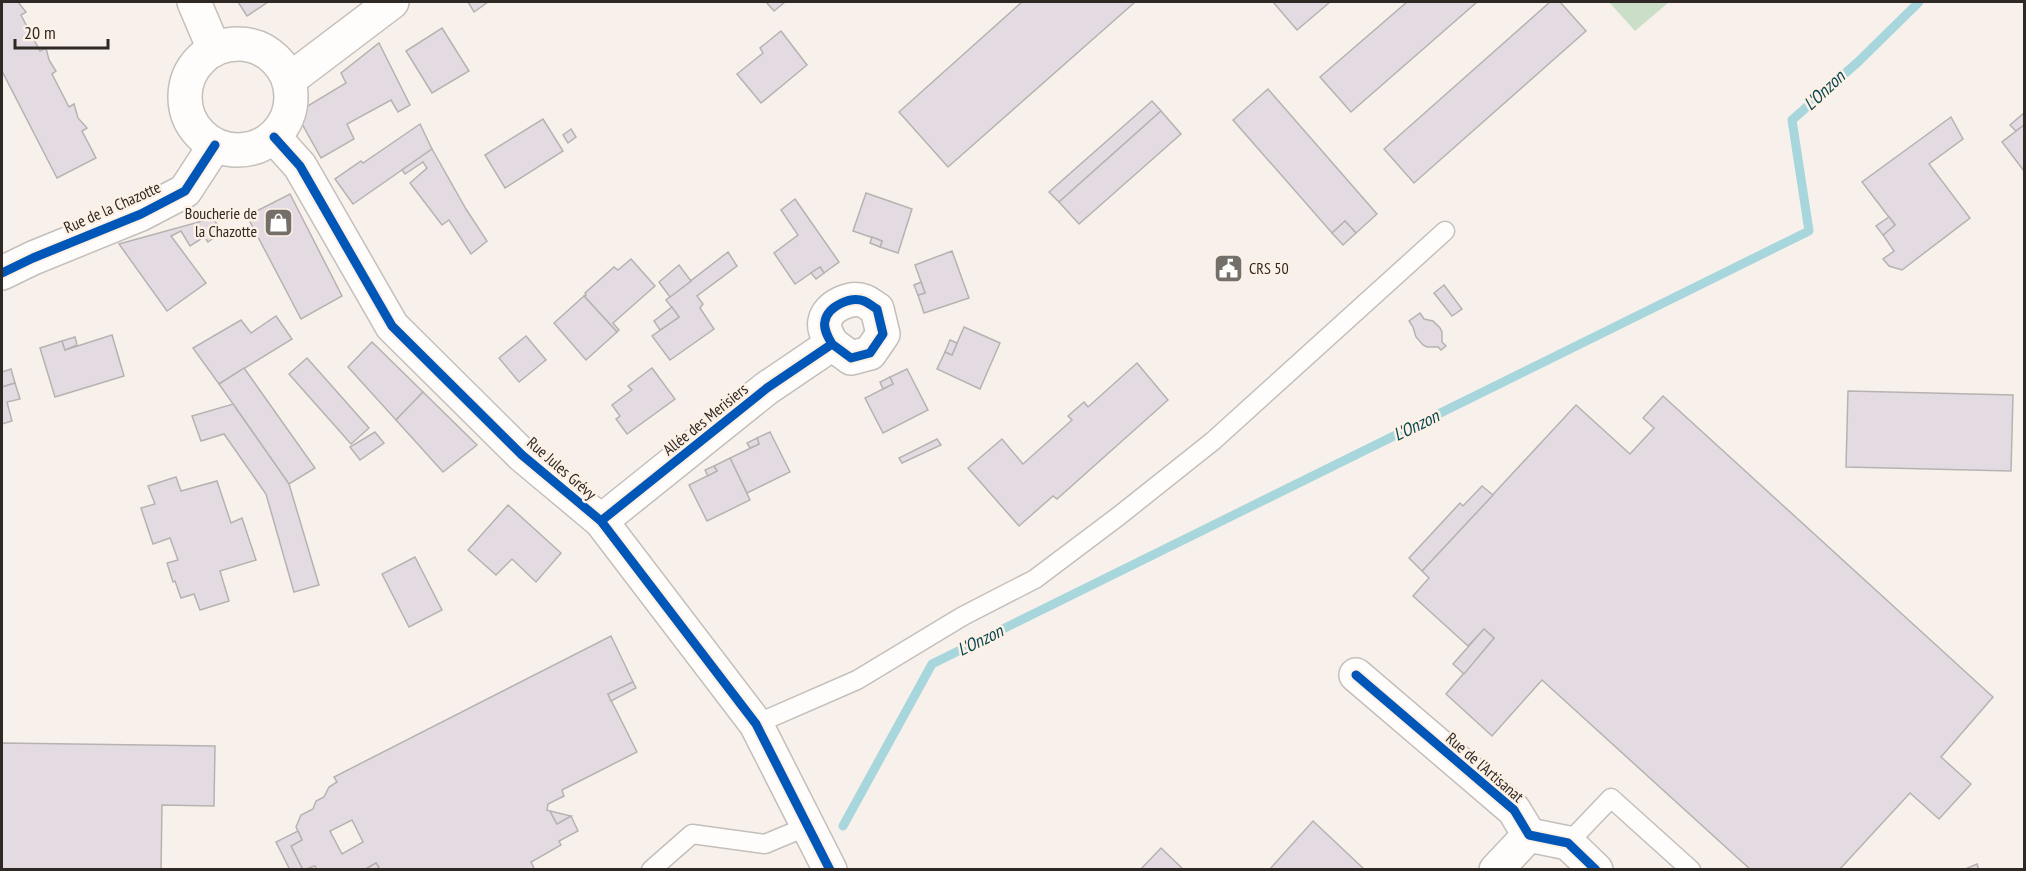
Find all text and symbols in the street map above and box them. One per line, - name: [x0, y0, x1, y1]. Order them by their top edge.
- scale bar: [15, 12, 108, 50]
- text: 20 m: [24, 21, 56, 44]
- water label: L'Onzon: [1799, 64, 1850, 115]
- street label: Rue de la Chazotte: [61, 177, 163, 237]
- place label: Boucherie de la Chazotte: [185, 203, 257, 241]
- shop icon: Boucherie de la Chazotte: [262, 206, 294, 238]
- public building icon: CRS 50: [1212, 252, 1244, 284]
- place label: CRS 50: [1249, 258, 1289, 278]
- street label: Allée des Merisiers: [658, 379, 752, 459]
- water label: L'Onzon: [1389, 404, 1444, 446]
- street label: Rue Jules Grévy: [523, 432, 601, 504]
- water label: L'Onzon: [953, 619, 1008, 661]
- street label: Rue de l'Artisanat: [1442, 728, 1528, 807]

